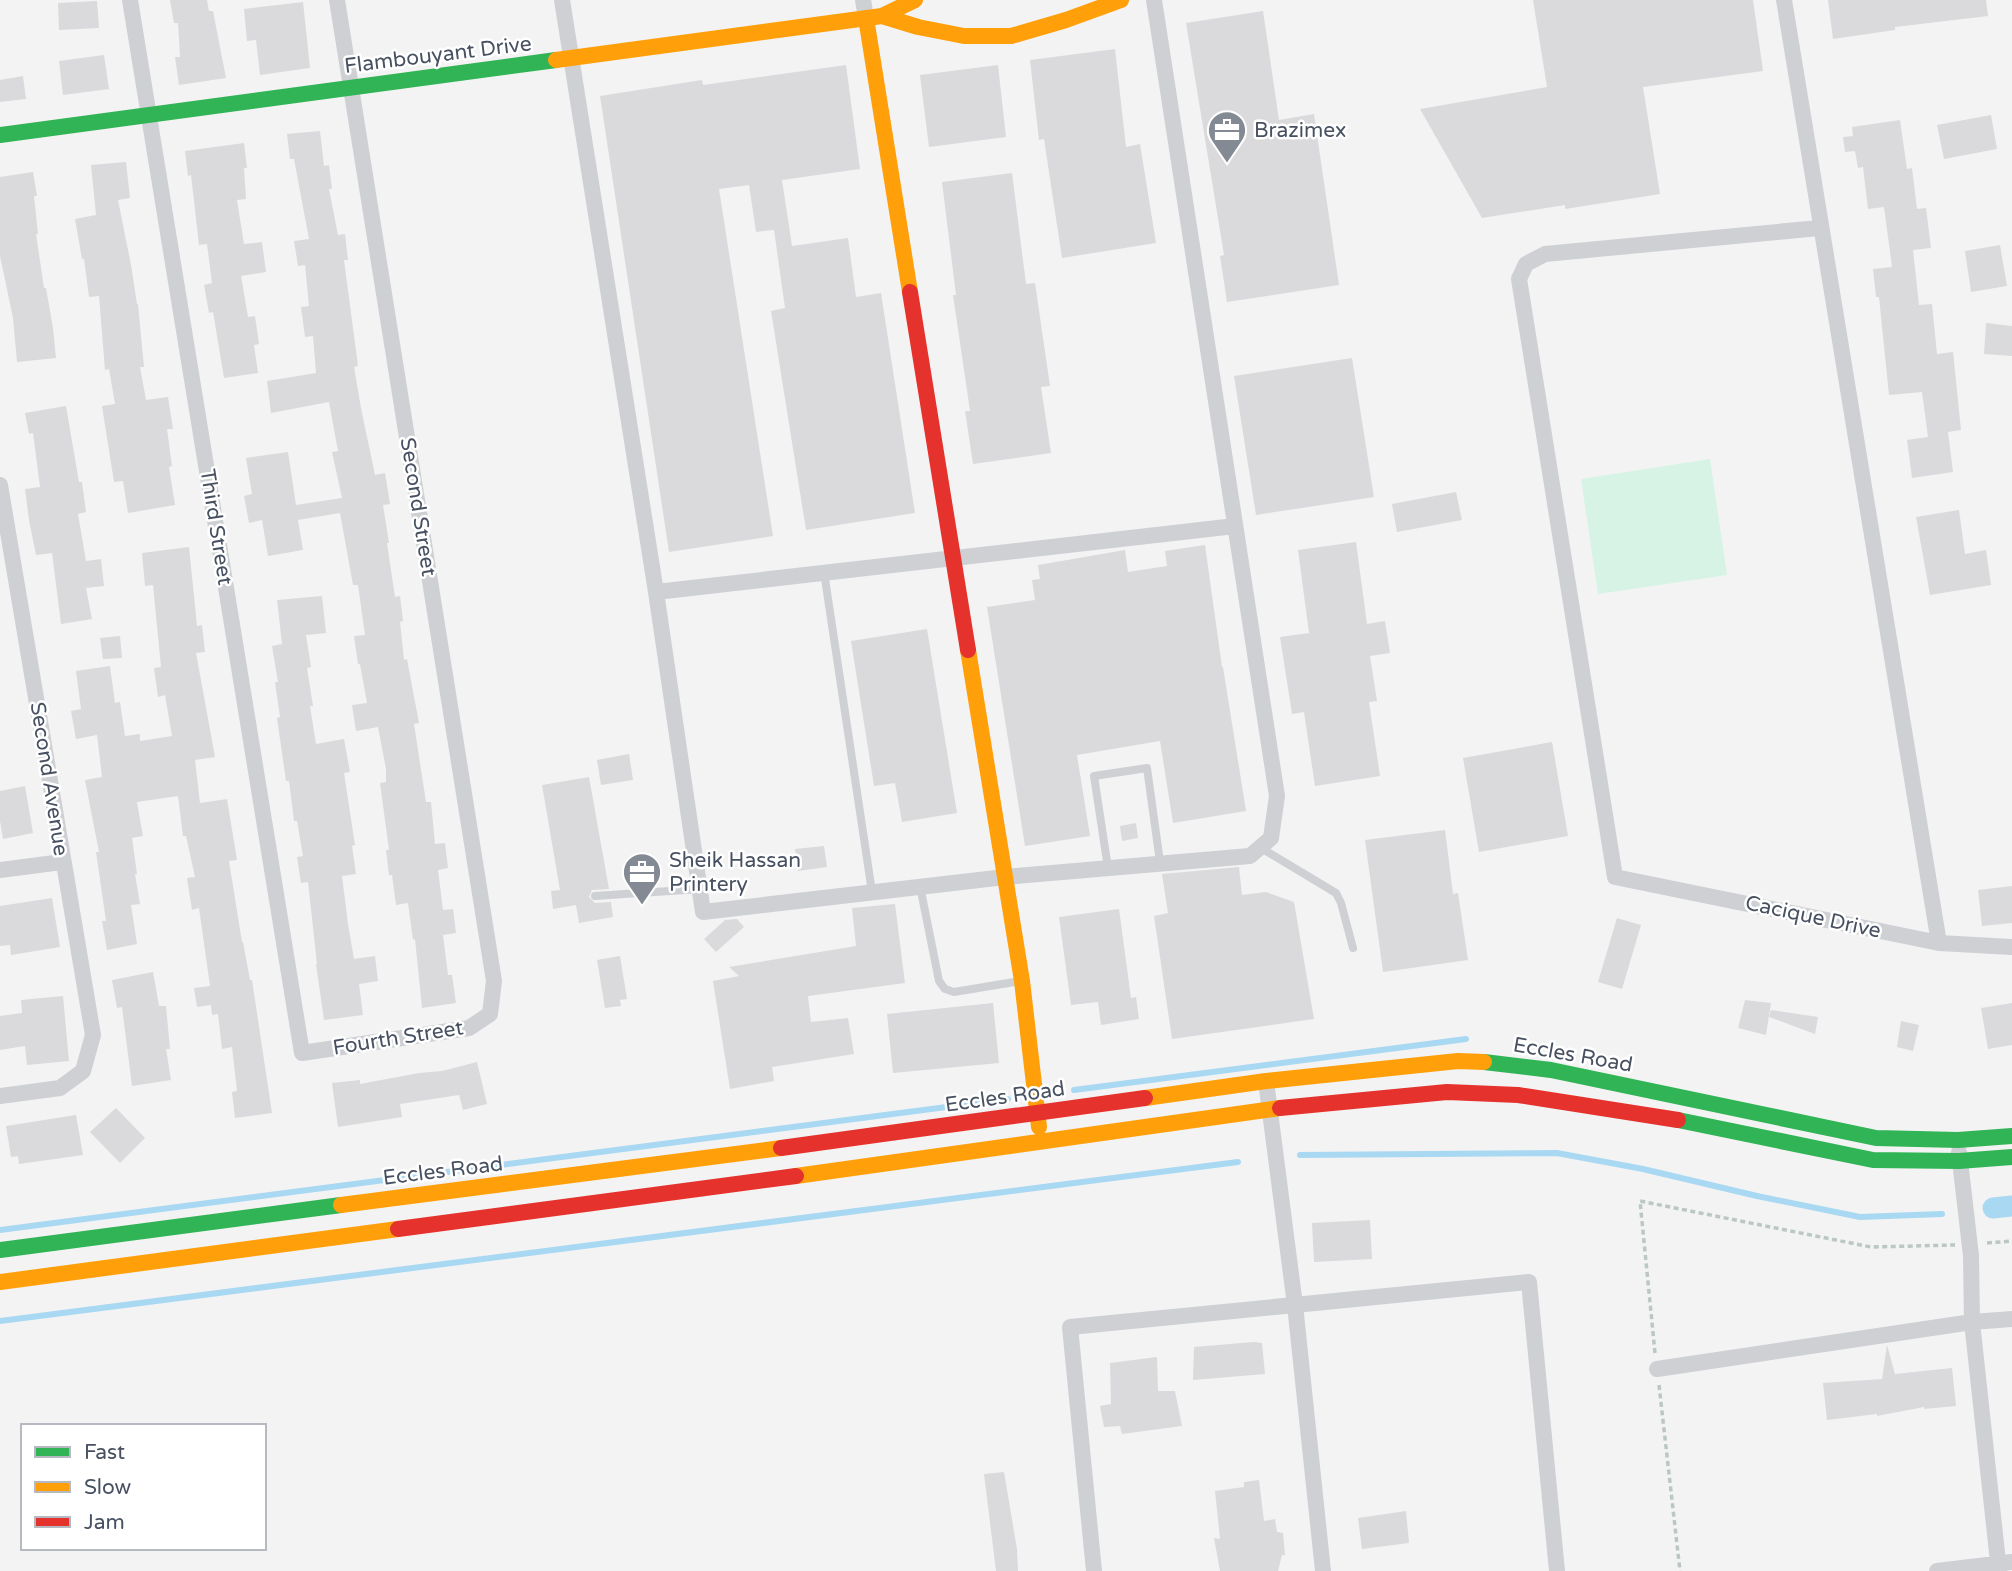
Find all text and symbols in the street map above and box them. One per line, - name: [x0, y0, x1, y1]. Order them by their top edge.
- street label: Flambouyant Drive: [343, 31, 533, 79]
- office icon: Brazimex: [1206, 109, 1248, 164]
- place label: Brazimex: [1254, 118, 1346, 143]
- street label: Second Street: [395, 436, 441, 578]
- street label: Third Street: [194, 467, 238, 587]
- street label: Second Avenue: [25, 700, 74, 858]
- place label: Sheik Hassan Printery: [669, 848, 801, 897]
- office icon: Sheik Hassan Printery: [621, 851, 663, 906]
- street label: Cacique Drive: [1743, 890, 1883, 944]
- street label: Fourth Street: [331, 1015, 465, 1061]
- street label: Eccles Road: [1511, 1032, 1635, 1078]
- street label: Eccles Road: [943, 1076, 1067, 1118]
- street label: Eccles Road: [382, 1151, 504, 1191]
- legend: [21, 1424, 266, 1550]
- text: Fast: [84, 1440, 125, 1465]
- text: Slow: [84, 1475, 132, 1500]
- text: Jam: [84, 1510, 125, 1535]

